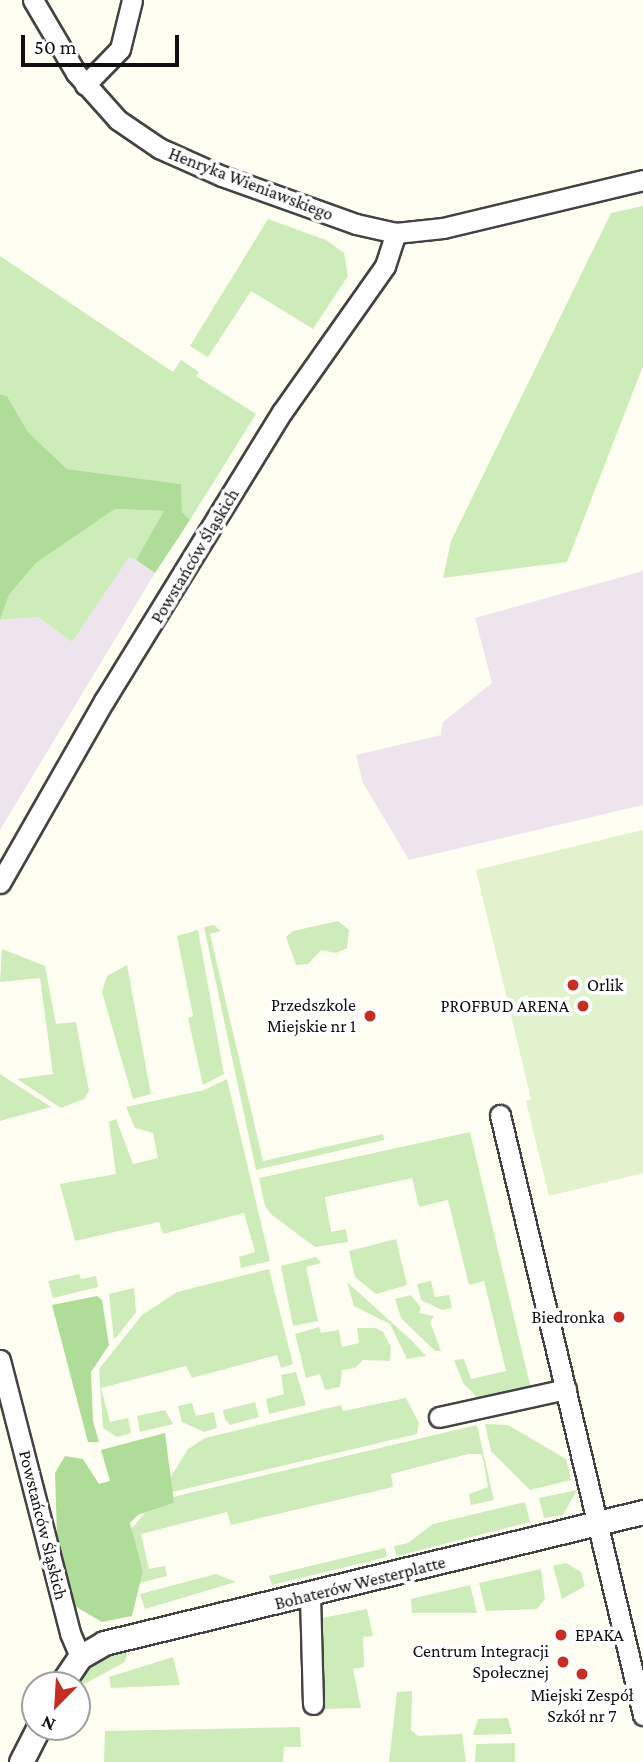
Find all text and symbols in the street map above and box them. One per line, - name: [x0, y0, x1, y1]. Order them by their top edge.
- scale bar: [24, 21, 182, 65]
- text: 50 m: [34, 35, 77, 59]
- street label: Henryka Wieniawskiego: [166, 143, 336, 225]
- street label: Powstańców Śląskich: [146, 485, 244, 627]
- place label: Orlik: [587, 974, 623, 996]
- marker: Orlik: [565, 977, 581, 993]
- place label: Przedszkole Miejskie nr 1: [267, 995, 356, 1038]
- place label: PROFBUD ARENA: [440, 995, 569, 1017]
- marker: PROFBUD ARENA: [575, 998, 591, 1014]
- marker: Przedszkole Miejskie nr 1: [362, 1008, 378, 1024]
- place label: Biedronka: [532, 1306, 605, 1328]
- marker: Biedronka: [611, 1309, 627, 1325]
- street label: Powstańców Śląskich: [14, 1448, 72, 1602]
- street label: Bohaterów Westerplatte: [272, 1551, 448, 1615]
- place label: EPAKA: [575, 1624, 624, 1646]
- marker: EPAKA: [553, 1627, 569, 1643]
- place label: Centrum Integracji Społecznej: [413, 1641, 549, 1684]
- marker: Centrum Integracji Społecznej: [555, 1654, 571, 1670]
- marker: Miejski Zespół Szkół nr 7: [574, 1666, 590, 1682]
- north arrow: [21, 1671, 91, 1741]
- place label: Miejski Zespół Szkół nr 7: [530, 1685, 634, 1728]
- text: N: [38, 1712, 58, 1736]

